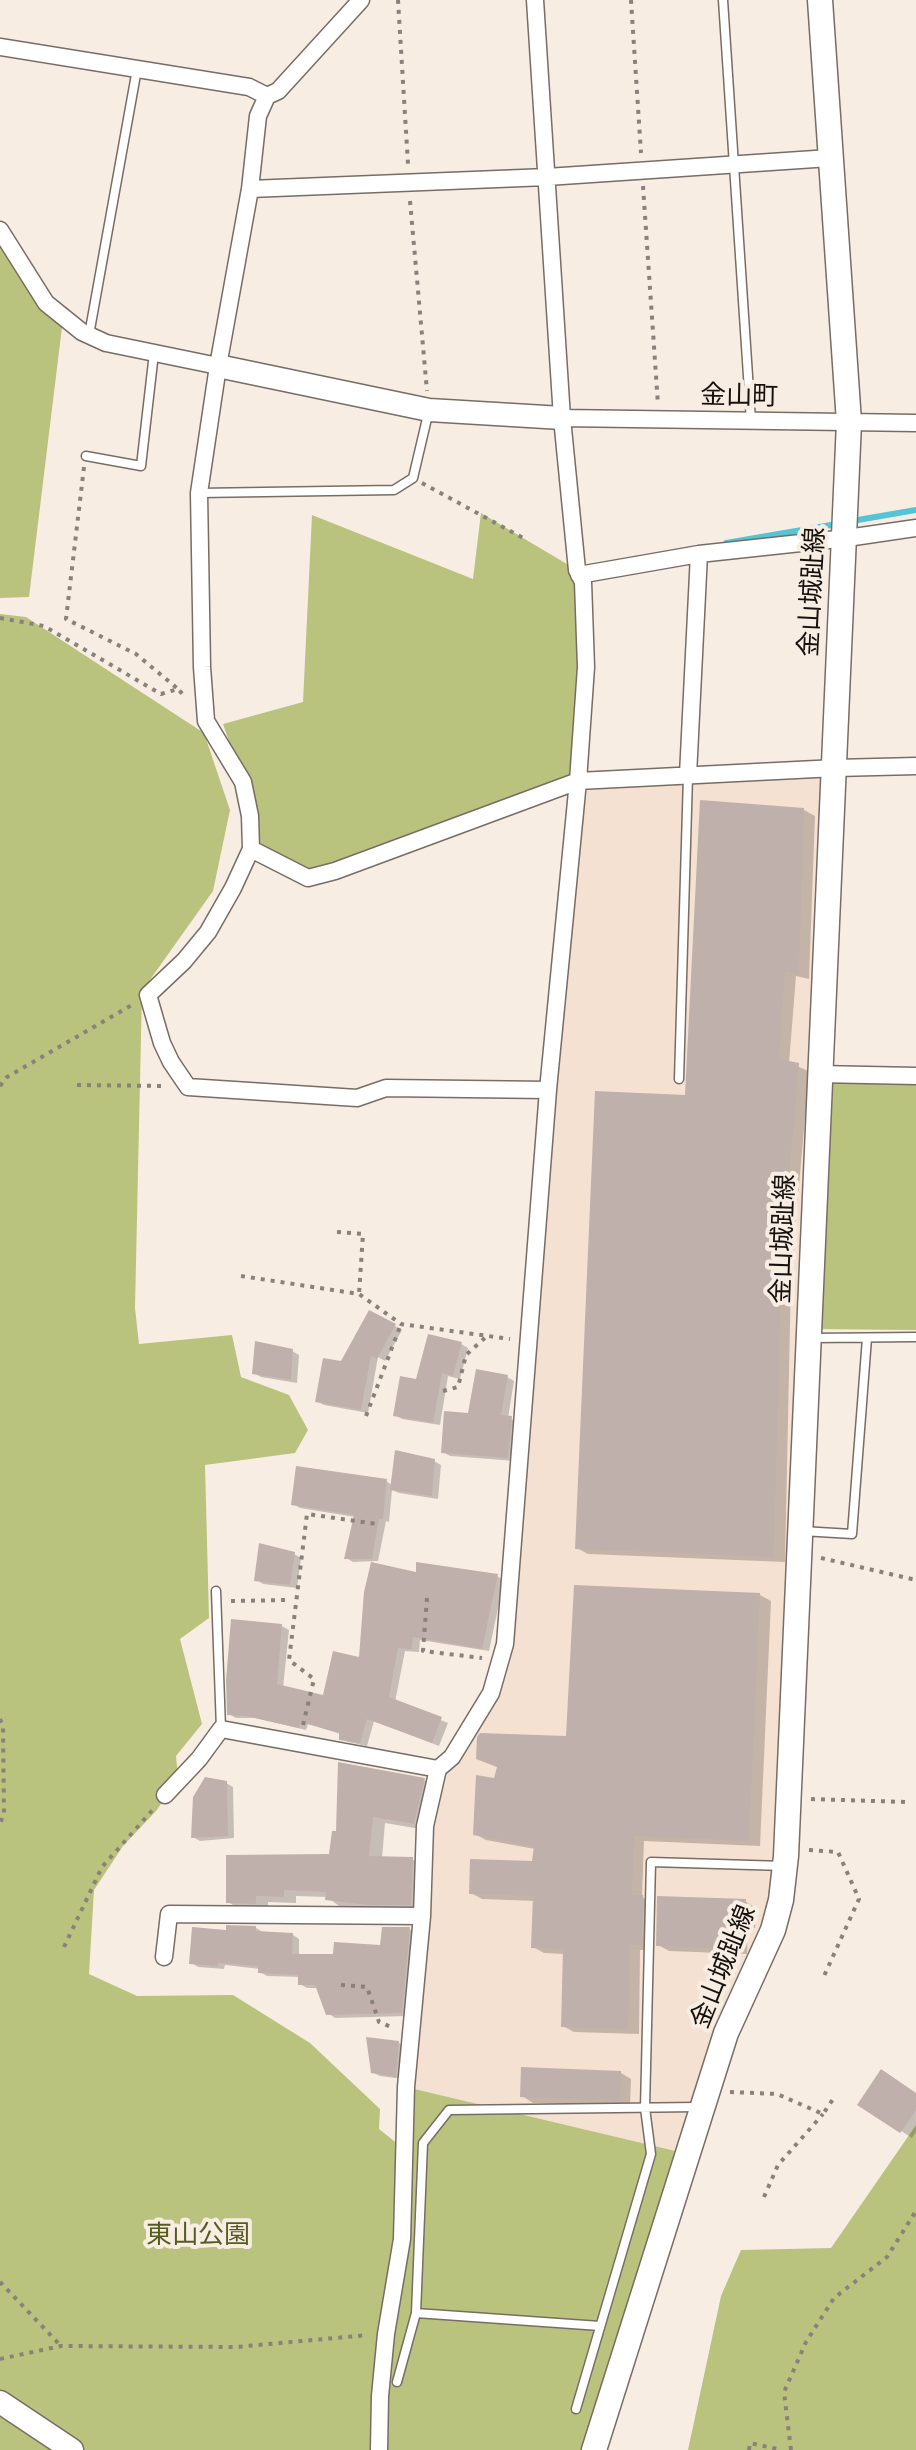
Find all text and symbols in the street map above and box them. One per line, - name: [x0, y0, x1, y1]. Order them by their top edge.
- street label: 金山町: [700, 381, 778, 413]
- street label: 金山城趾線: [794, 526, 832, 658]
- street label: 金山城趾線: [766, 1173, 802, 1305]
- street label: 金山城趾線: [685, 1901, 763, 2033]
- park label: 東山公園: [146, 2220, 250, 2252]

